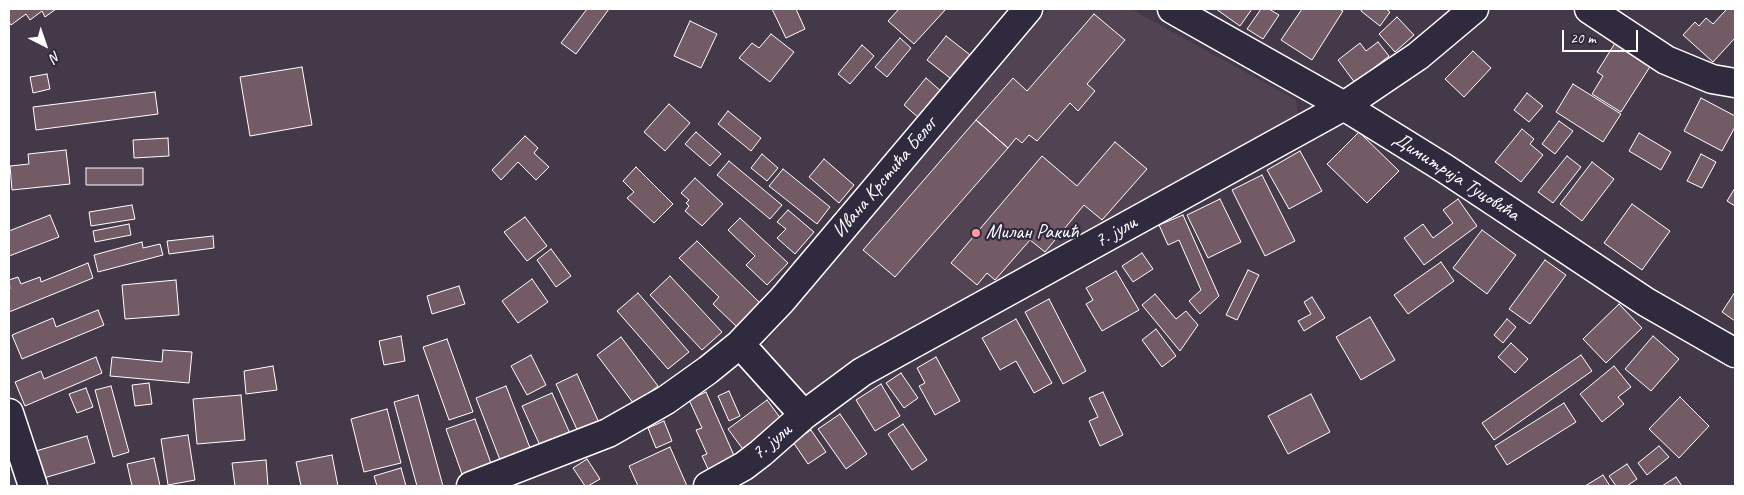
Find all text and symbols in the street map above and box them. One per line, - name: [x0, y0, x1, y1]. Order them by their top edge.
- north arrow: [20, 20, 70, 70]
- scale bar: [1564, 20, 1640, 52]
- text: 20 m: [1570, 29, 1596, 48]
- text: N: [46, 47, 64, 66]
- street label: Ивана Крстића Белог: [828, 113, 942, 243]
- street label: Димитрија Туцовића: [1388, 127, 1524, 227]
- street label: 7. јули: [1091, 211, 1141, 253]
- place label: Милан Ракић: [986, 221, 1078, 245]
- marker: Милан Ракић: [970, 227, 982, 239]
- street label: 7. јули: [747, 418, 797, 466]

